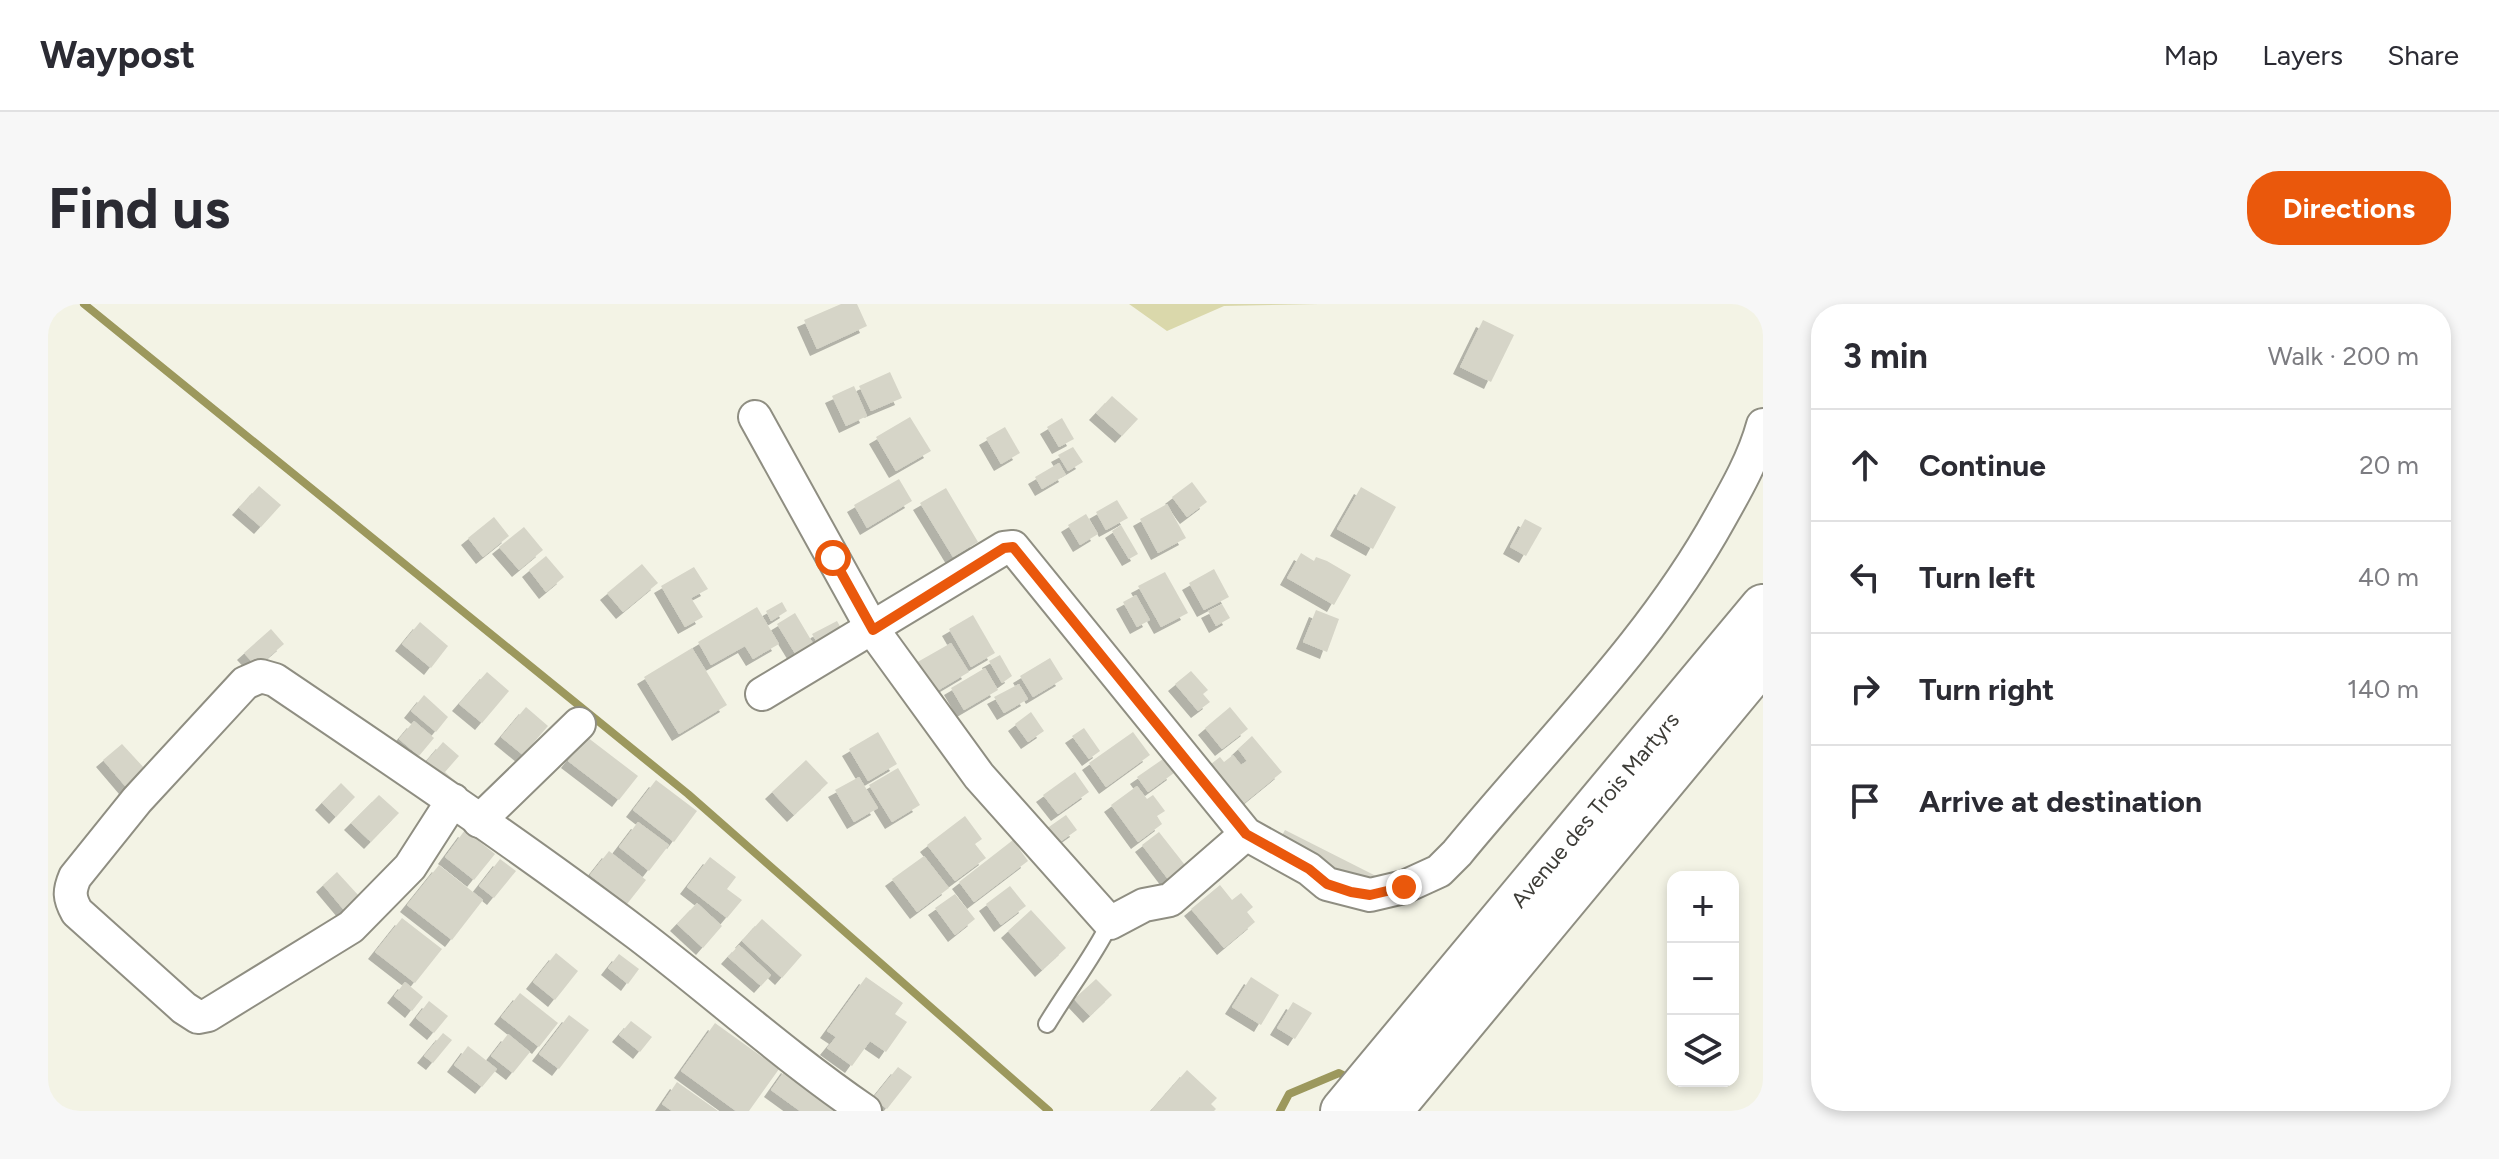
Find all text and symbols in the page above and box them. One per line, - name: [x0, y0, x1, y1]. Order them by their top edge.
- text: Waypost: [40, 32, 195, 78]
- text: Map: [2164, 38, 2218, 72]
- text: Layers: [2262, 38, 2343, 72]
- text: Share: [2387, 38, 2459, 72]
- button: Directions: [2247, 171, 2451, 245]
- text: Find us: [48, 175, 230, 242]
- text: 3 min: [1843, 336, 1928, 377]
- text: Walk · 200 m: [2268, 340, 2419, 372]
- icon: ahead: [1843, 443, 1887, 487]
- text: Continue: [1919, 447, 2046, 484]
- text: 20 m: [2359, 449, 2419, 481]
- route start: [815, 540, 851, 576]
- icon: left: [1843, 555, 1887, 599]
- text: Turn left: [1919, 559, 2036, 596]
- text: 40 m: [2358, 561, 2419, 593]
- icon: right: [1843, 667, 1887, 711]
- text: Turn right: [1919, 671, 2054, 708]
- text: 140 m: [2347, 673, 2419, 705]
- street label: Avenue des Trois Martyrs: [1505, 707, 1685, 913]
- icon: arrive: [1843, 779, 1887, 823]
- text: Arrive at destination: [1919, 783, 2202, 820]
- route end: [1386, 869, 1422, 905]
- map controls: [1667, 871, 1739, 1087]
- button: +: [1667, 871, 1739, 943]
- button: −: [1667, 943, 1739, 1015]
- button: layers: [1667, 1015, 1739, 1087]

